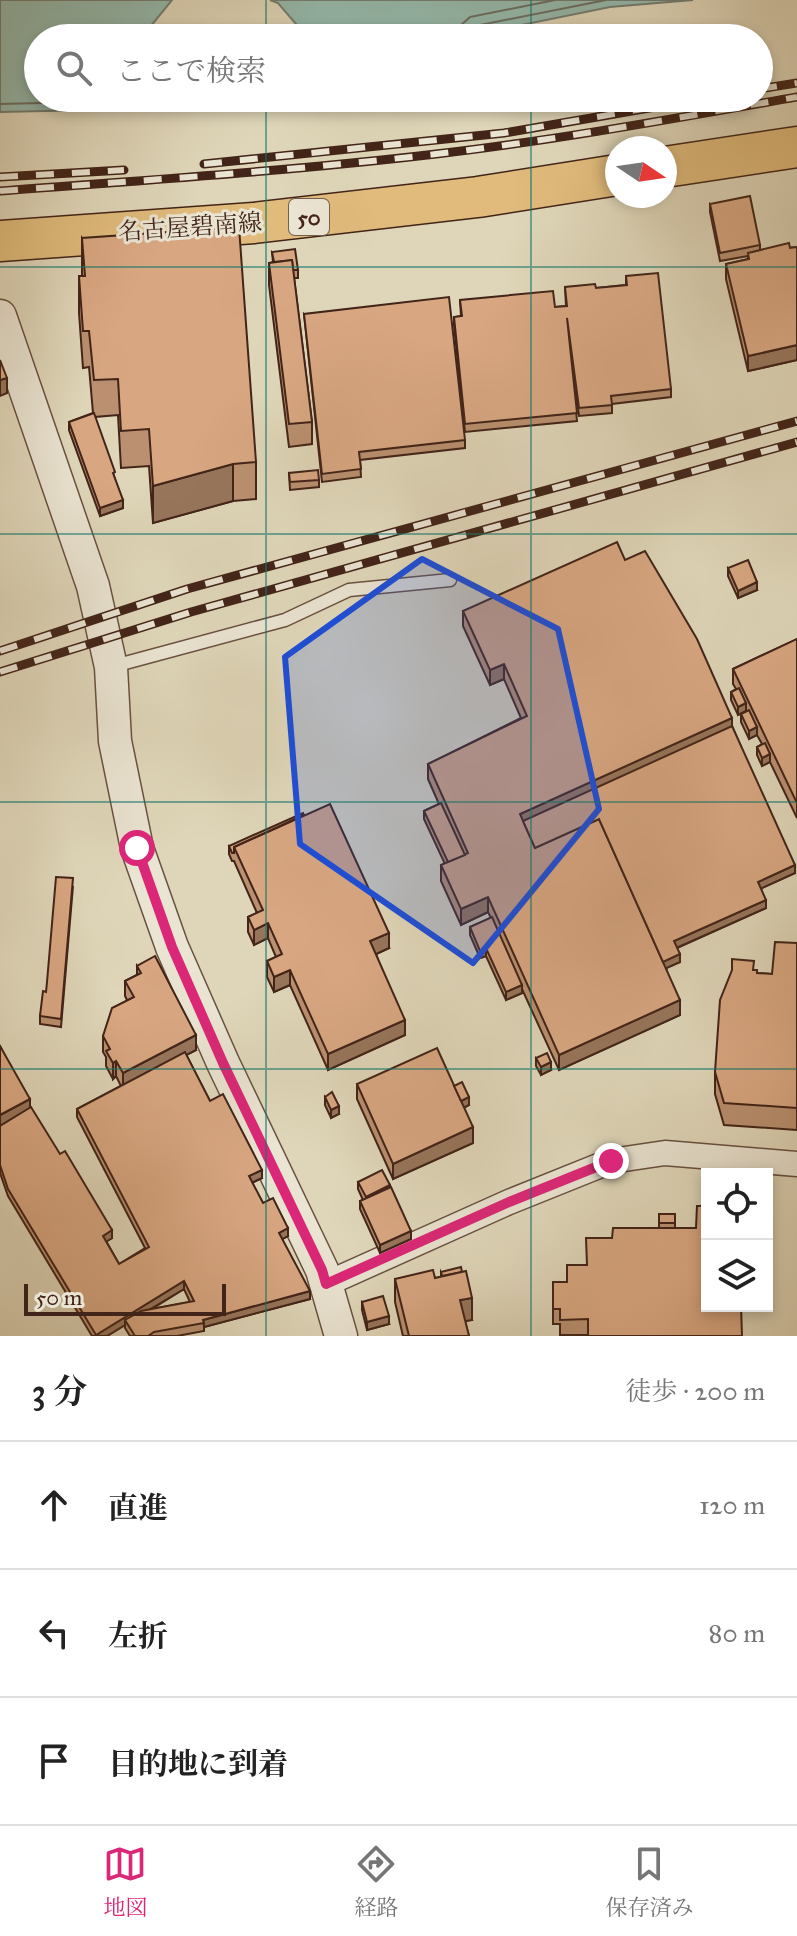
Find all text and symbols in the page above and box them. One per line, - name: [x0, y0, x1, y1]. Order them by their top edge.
- search box: [24, 24, 773, 112]
- icon: search: [52, 46, 96, 90]
- text: ここで検索: [116, 53, 266, 89]
- north arrow: [605, 136, 677, 208]
- road number: 50: [289, 199, 329, 235]
- street label: 名古屋碧南線: [117, 207, 263, 247]
- route start: [119, 830, 155, 866]
- route end: [593, 1143, 629, 1179]
- map controls: [701, 1168, 773, 1312]
- button: locate: [701, 1168, 773, 1240]
- button: layers: [701, 1240, 773, 1312]
- scale bar: [24, 1280, 226, 1316]
- text: 50 m: [36, 1284, 82, 1311]
- text: 3 分: [32, 1371, 87, 1412]
- text: 徒歩 · 200 m: [626, 1375, 765, 1407]
- icon: ahead: [32, 1483, 76, 1527]
- text: 120 m: [699, 1489, 765, 1521]
- text: 直進: [108, 1490, 168, 1526]
- icon: left: [32, 1611, 76, 1655]
- text: 80 m: [709, 1617, 765, 1649]
- text: 左折: [108, 1618, 168, 1654]
- icon: arrive: [32, 1739, 76, 1783]
- text: 目的地に到着: [108, 1746, 288, 1782]
- tab: 地図: [103, 1842, 148, 1921]
- tab: 経路: [354, 1842, 399, 1921]
- tab: 保存済み: [605, 1842, 694, 1921]

